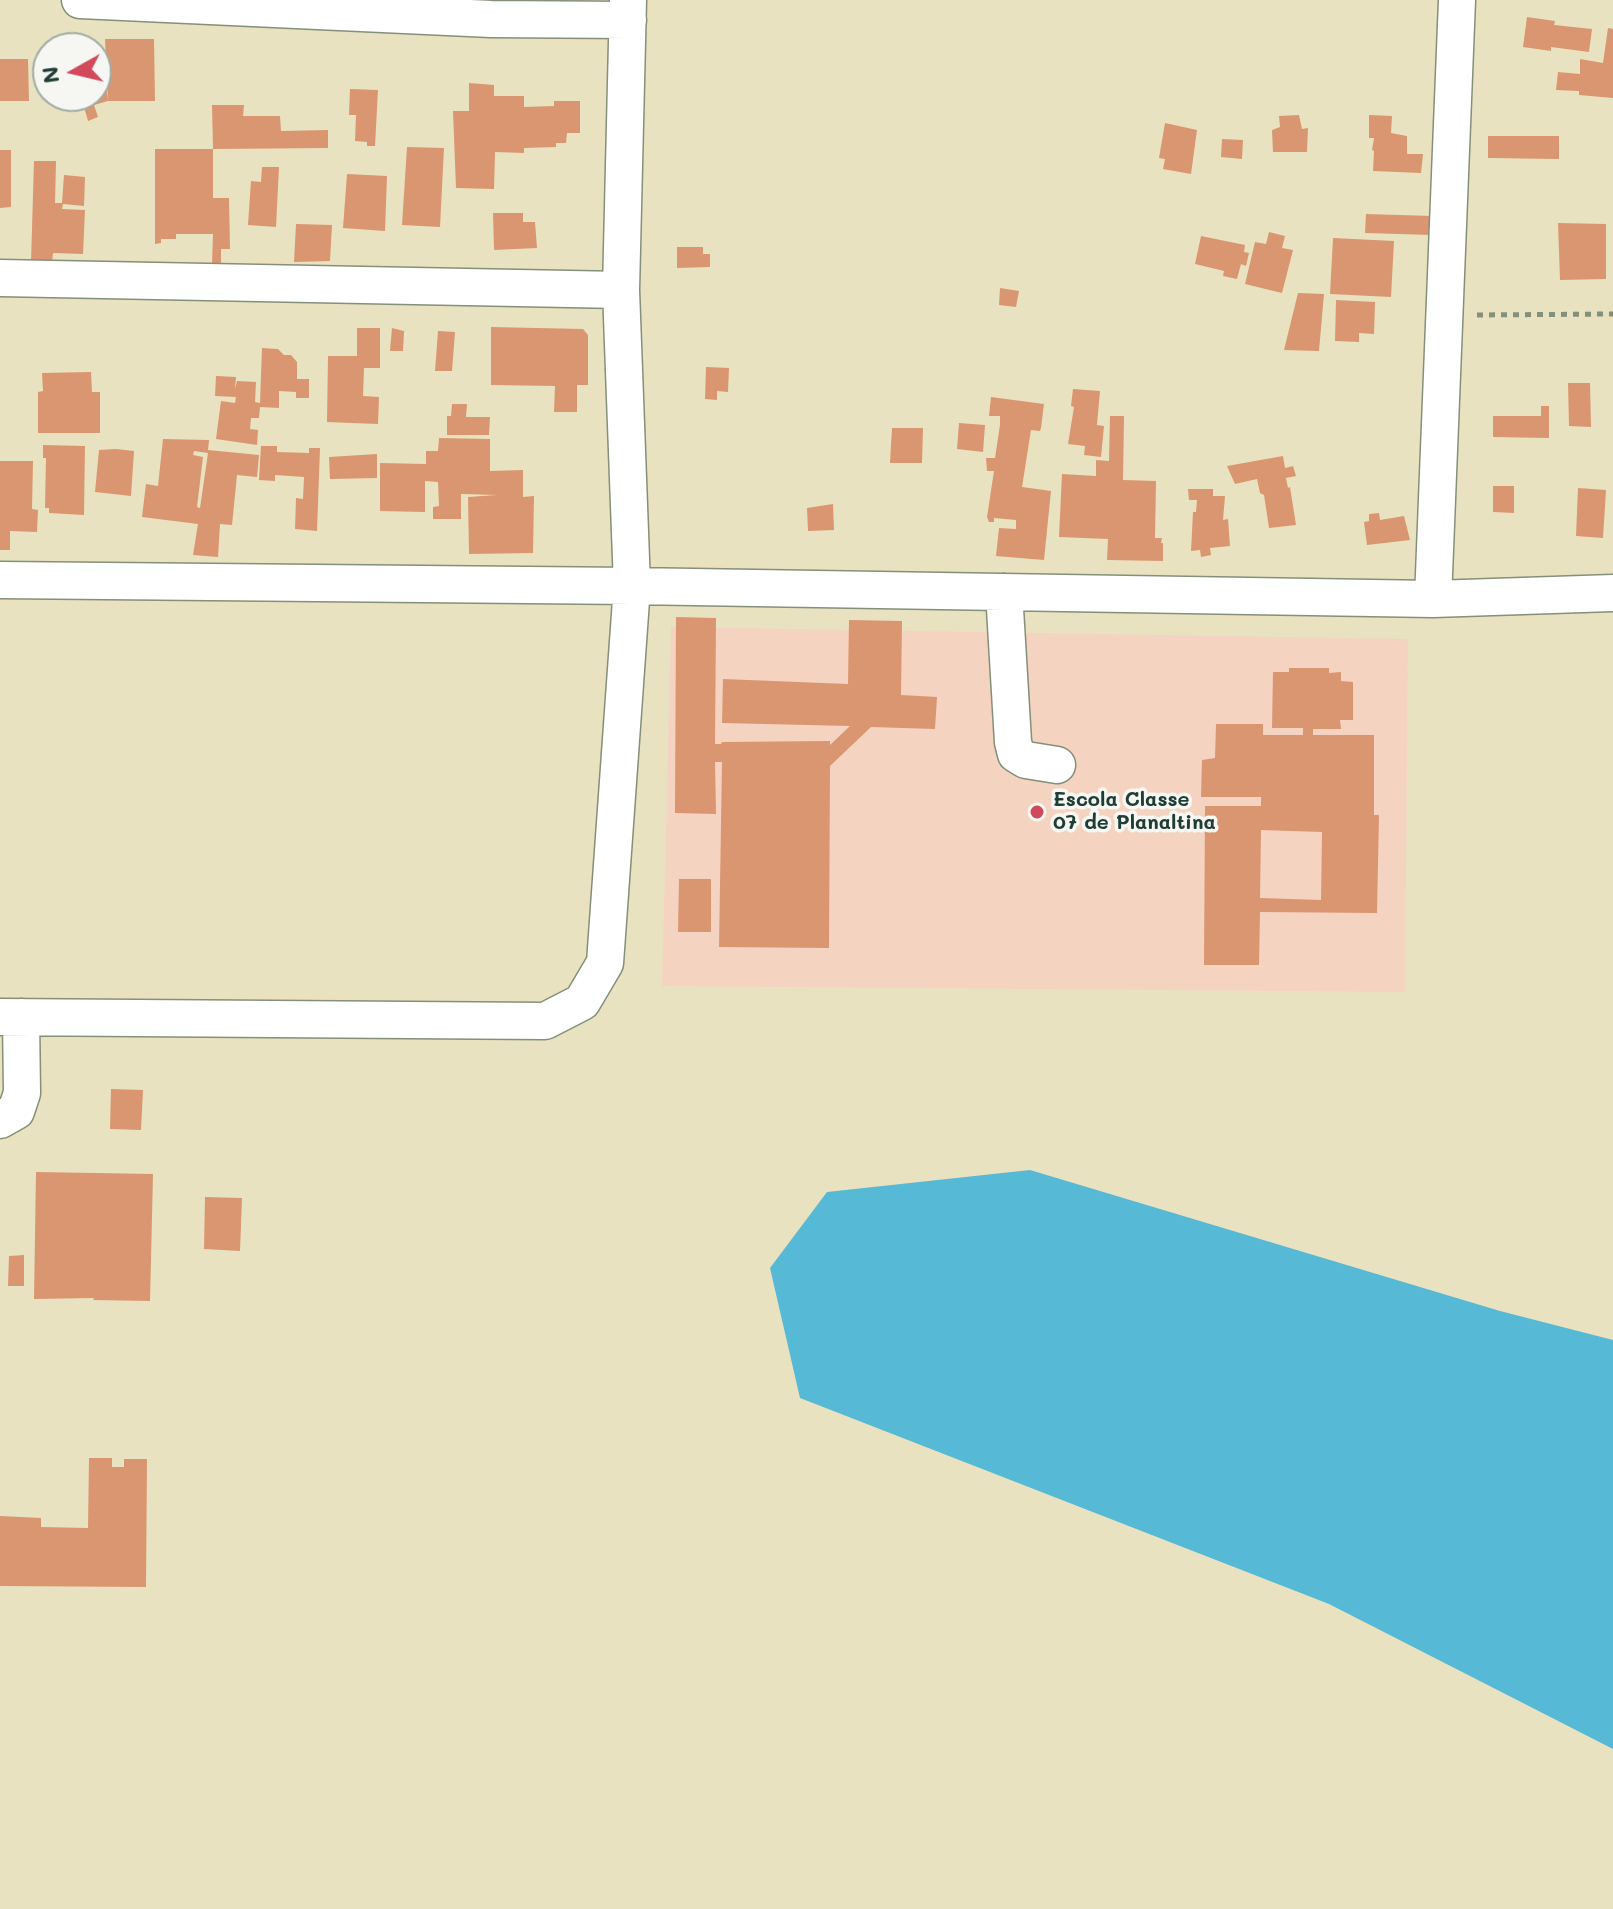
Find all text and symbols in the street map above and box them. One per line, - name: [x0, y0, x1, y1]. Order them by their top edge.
- north arrow: [32, 32, 112, 112]
- text: N: [34, 65, 65, 85]
- place label: Escola Classe 07 de Planaltina: [1053, 788, 1216, 835]
- marker: Escola Classe 07 de Planaltina: [1028, 803, 1046, 821]

